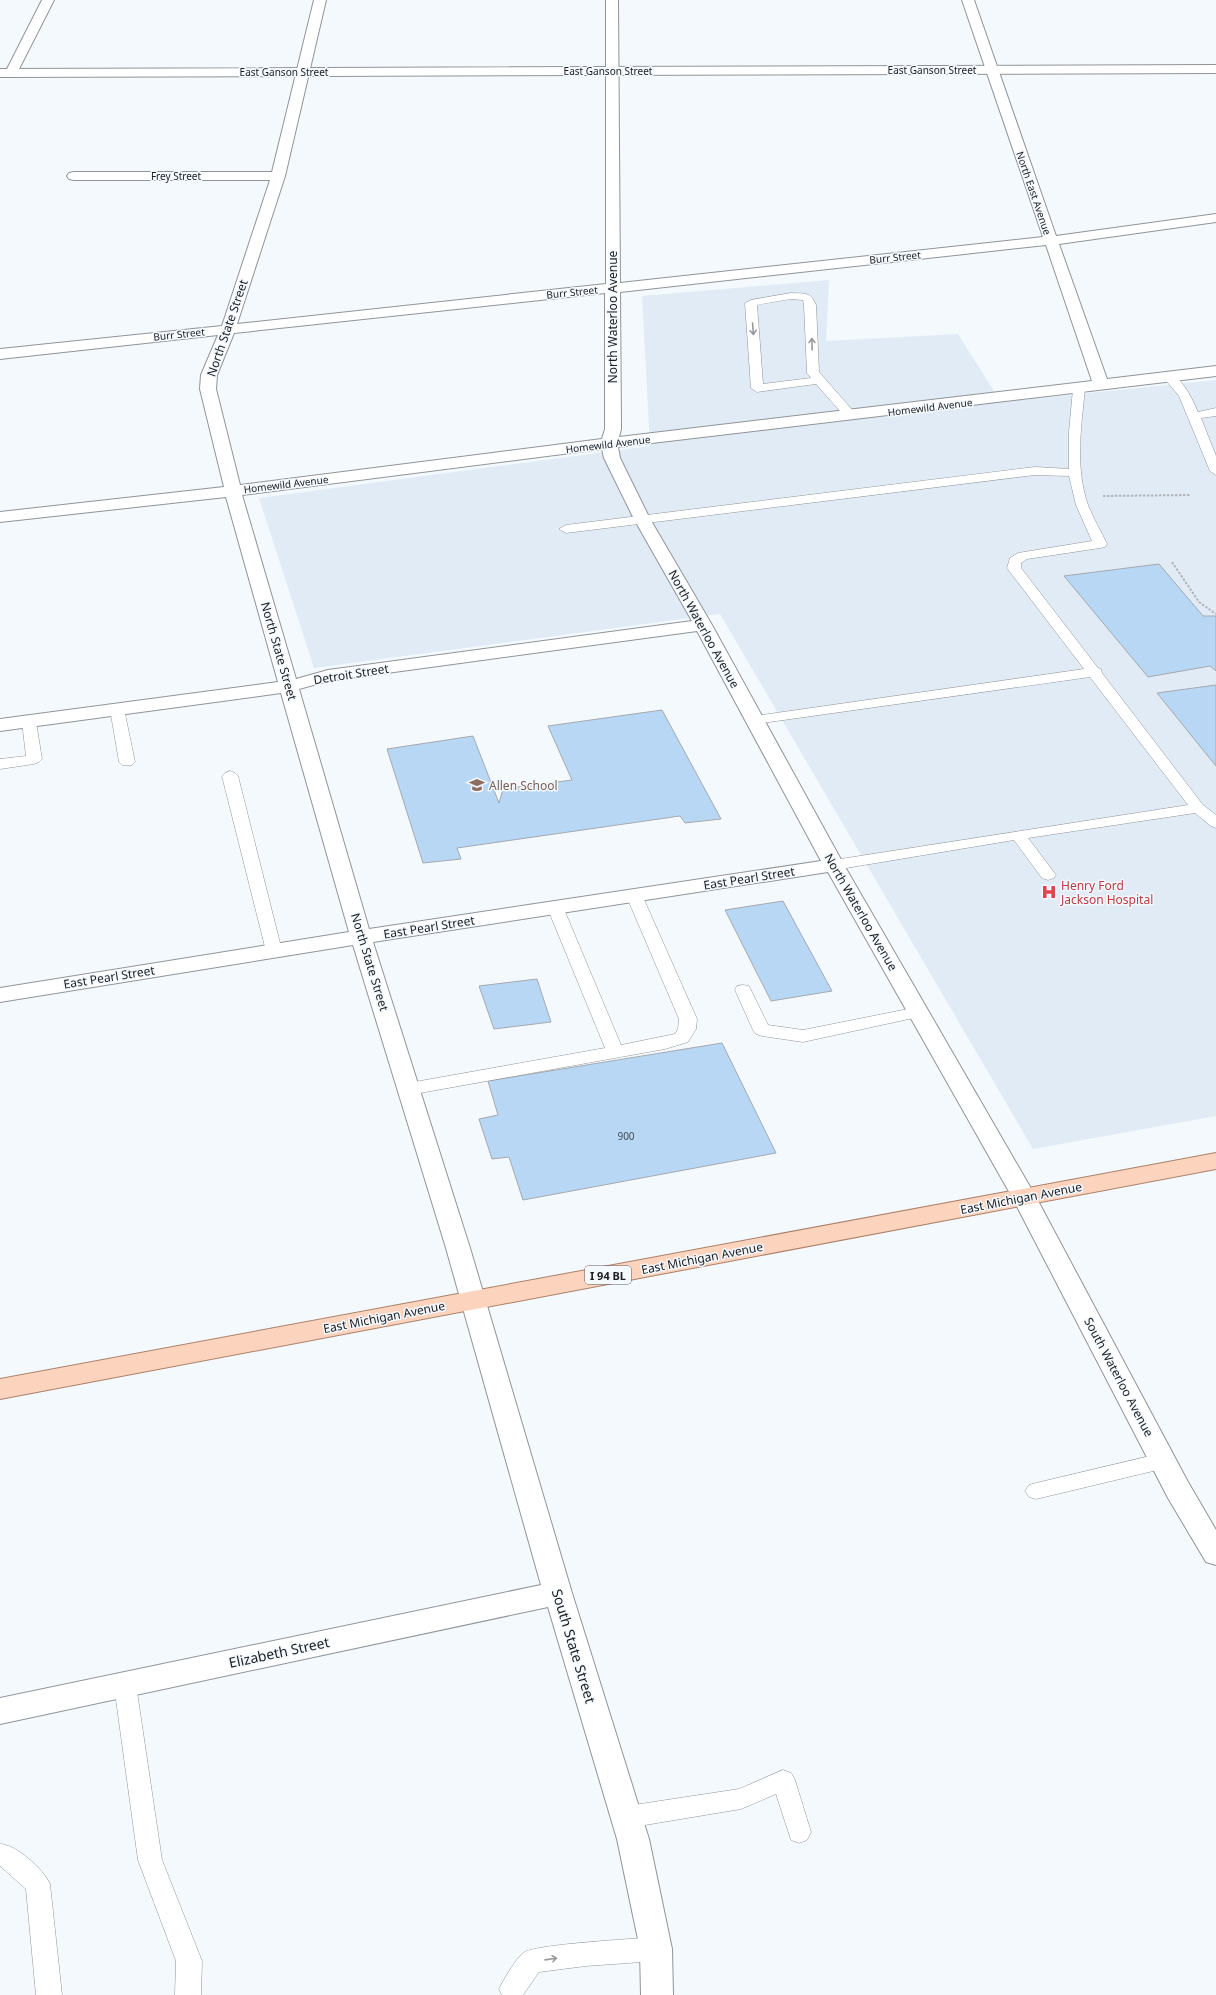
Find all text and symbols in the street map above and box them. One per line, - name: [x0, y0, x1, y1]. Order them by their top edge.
- street label: East Ganson Street: [888, 63, 977, 77]
- street label: East Ganson Street: [564, 64, 653, 78]
- street label: East Ganson Street: [240, 65, 329, 79]
- street label: North East Avenue: [1013, 149, 1055, 237]
- street label: Frey Street: [151, 169, 201, 183]
- street label: Burr Street: [869, 247, 922, 267]
- street label: North Waterloo Avenue: [604, 250, 621, 383]
- street label: North State Street: [202, 277, 252, 379]
- street label: Burr Street: [546, 282, 599, 302]
- one-way arrow: [749, 322, 756, 335]
- street label: Burr Street: [153, 324, 206, 344]
- one-way arrow: [808, 338, 816, 351]
- street label: Homewild Avenue: [887, 395, 973, 419]
- street label: Homewild Avenue: [565, 432, 651, 456]
- street label: Homewild Avenue: [243, 472, 329, 496]
- street label: North Waterloo Avenue: [664, 567, 744, 691]
- street label: North State Street: [257, 600, 301, 703]
- street label: Detroit Street: [312, 660, 390, 688]
- school or university icon: Allen School: [468, 776, 486, 794]
- place label: Allen School: [489, 777, 558, 794]
- street label: North Waterloo Avenue: [820, 850, 902, 974]
- street label: East Pearl Street: [702, 862, 796, 894]
- place label: Henry Ford Jackson Hospital: [1060, 877, 1153, 908]
- hospital icon: Henry Ford Jackson Hospital: [1040, 883, 1058, 901]
- street label: North State Street: [347, 911, 393, 1014]
- street label: East Pearl Street: [382, 911, 476, 943]
- street label: East Pearl Street: [62, 961, 156, 993]
- house number: 900: [617, 1129, 635, 1143]
- street label: East Michigan Avenue: [959, 1178, 1084, 1218]
- street label: East Michigan Avenue: [640, 1238, 765, 1278]
- road number: I 94 BL: [585, 1266, 631, 1284]
- street label: East Michigan Avenue: [322, 1297, 447, 1337]
- street label: South Waterloo Avenue: [1080, 1314, 1158, 1440]
- street label: South State Street: [548, 1587, 600, 1705]
- street label: Elizabeth Street: [227, 1632, 331, 1672]
- one-way arrow: [544, 1955, 557, 1963]

